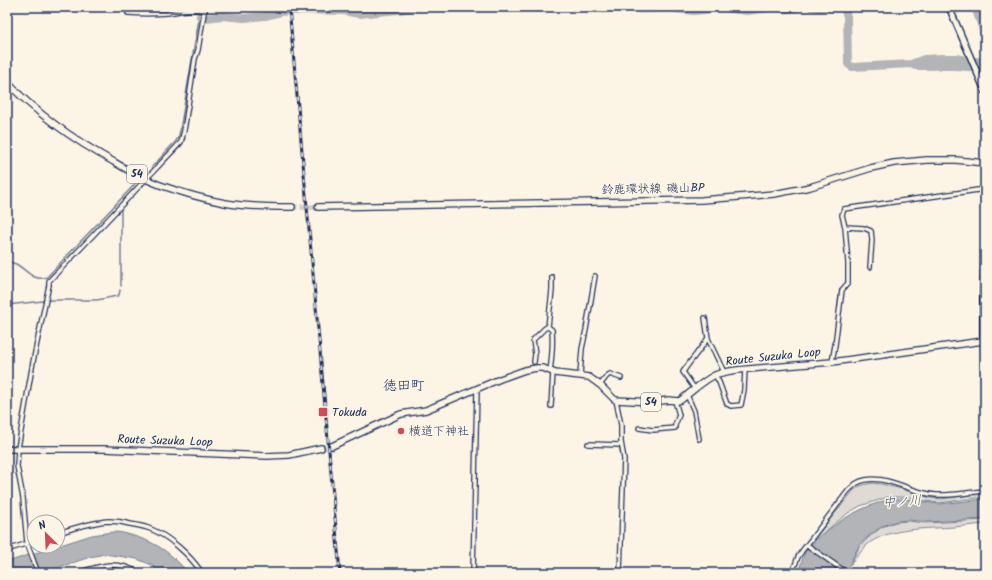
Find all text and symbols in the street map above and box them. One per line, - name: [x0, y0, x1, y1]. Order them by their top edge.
- road number: 54: [127, 165, 147, 183]
- street label: 鈴鹿環状線 磯山BP: [601, 179, 705, 199]
- street label: Route Suzuka Loop: [725, 343, 822, 371]
- district label: 徳田町: [383, 375, 425, 397]
- road number: 54: [641, 393, 661, 411]
- place label: Tokuda: [332, 403, 367, 422]
- marker: Tokuda: [317, 406, 329, 418]
- place label: 横道下神社: [409, 422, 469, 441]
- marker: 横道下神社: [396, 426, 406, 436]
- street label: Route Suzuka Loop: [117, 430, 213, 452]
- water label: 中ノ川: [882, 490, 922, 514]
- north arrow: [26, 514, 66, 554]
- text: N: [36, 516, 49, 535]

